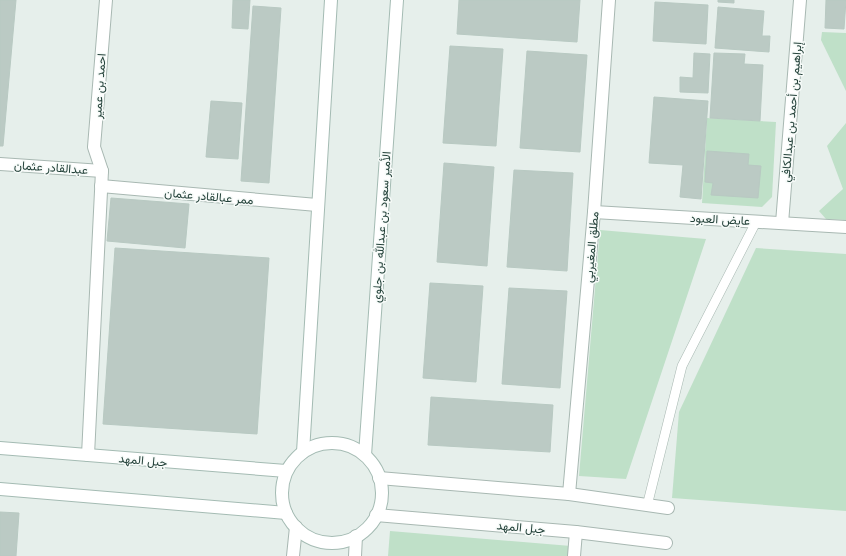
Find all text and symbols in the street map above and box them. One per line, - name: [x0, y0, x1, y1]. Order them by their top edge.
- street label: إبراهيم بن أحمد بن عبدالكافي: [777, 41, 808, 183]
- street label: احمد بن عمير: [89, 53, 110, 120]
- street label: الأمير سعود بن عبدالله بن جلوي: [368, 151, 397, 303]
- street label: عبدالقادر عثمان: [13, 157, 88, 178]
- street label: ممر عبالقادر عثمان: [164, 185, 254, 208]
- street label: عايض العبود: [690, 210, 750, 229]
- street label: مطلق المغيربي: [580, 211, 605, 284]
- street label: جبل المهد: [118, 450, 168, 471]
- street label: جبل المهد: [496, 517, 546, 538]

